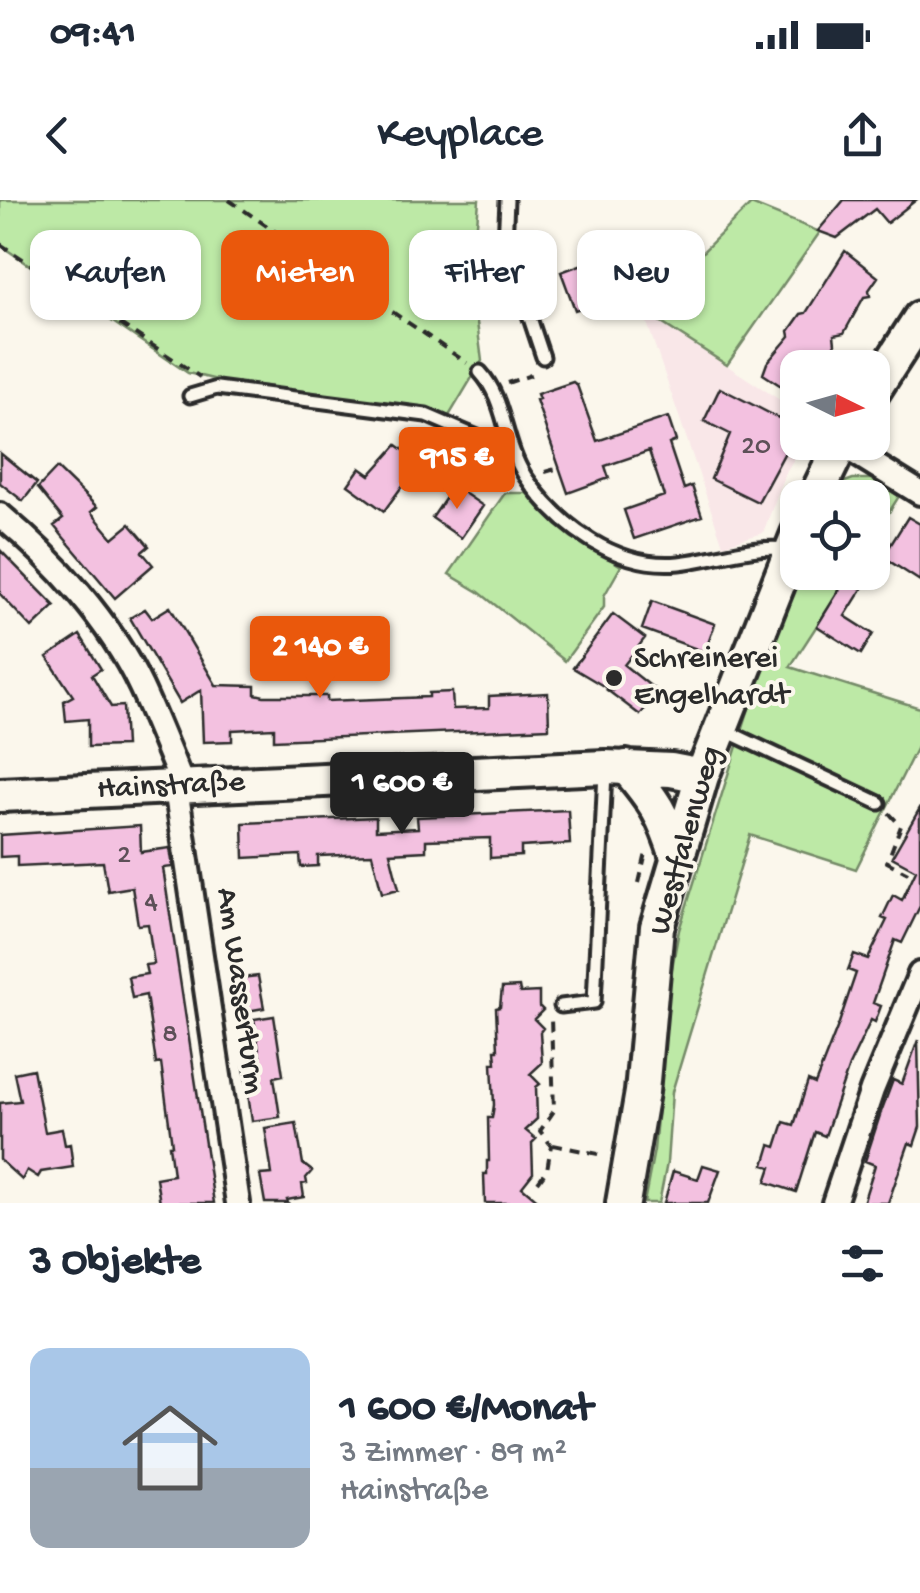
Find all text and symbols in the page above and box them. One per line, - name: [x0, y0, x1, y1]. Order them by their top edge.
- text: 09:41: [50, 13, 136, 57]
- icon: back: [30, 108, 85, 163]
- icon: share: [835, 108, 890, 163]
- text: Keyplace: [377, 109, 543, 162]
- chip: Kaufen: [30, 230, 201, 320]
- chip: Mieten: [221, 230, 389, 320]
- chip: Filter: [409, 230, 557, 320]
- chip: Neu: [577, 230, 705, 320]
- north arrow: [780, 350, 890, 460]
- map controls: [780, 350, 890, 590]
- pin: 915 €: [387, 427, 527, 512]
- house number: 20: [741, 431, 771, 464]
- text: 915 €: [421, 440, 493, 478]
- button: locate: [780, 480, 890, 590]
- pin: 2 140 €: [228, 616, 412, 701]
- text: 2 140 €: [272, 629, 368, 667]
- place label: Schreinerei Engelhardt: [634, 641, 792, 716]
- marker: Schreinerei Engelhardt: [603, 667, 625, 689]
- street label: Westfalenweg: [642, 742, 732, 940]
- pin: 1 600 €: [310, 752, 494, 837]
- street label: Hainstraße: [96, 764, 246, 810]
- text: 1 600 €: [352, 765, 452, 803]
- house number: 2: [117, 840, 131, 873]
- street label: Am Wasserturm: [206, 886, 272, 1097]
- house number: 4: [144, 887, 158, 920]
- house number: 8: [162, 1019, 178, 1052]
- icon: filters: [835, 1236, 890, 1291]
- text: 3 Objekte: [30, 1239, 201, 1288]
- text: 1 600 €/Monat: [340, 1386, 592, 1435]
- icon: home: [110, 1388, 230, 1508]
- text: 3 Zimmer · 89 m²: [340, 1435, 567, 1473]
- text: Hainstraße: [340, 1473, 488, 1511]

